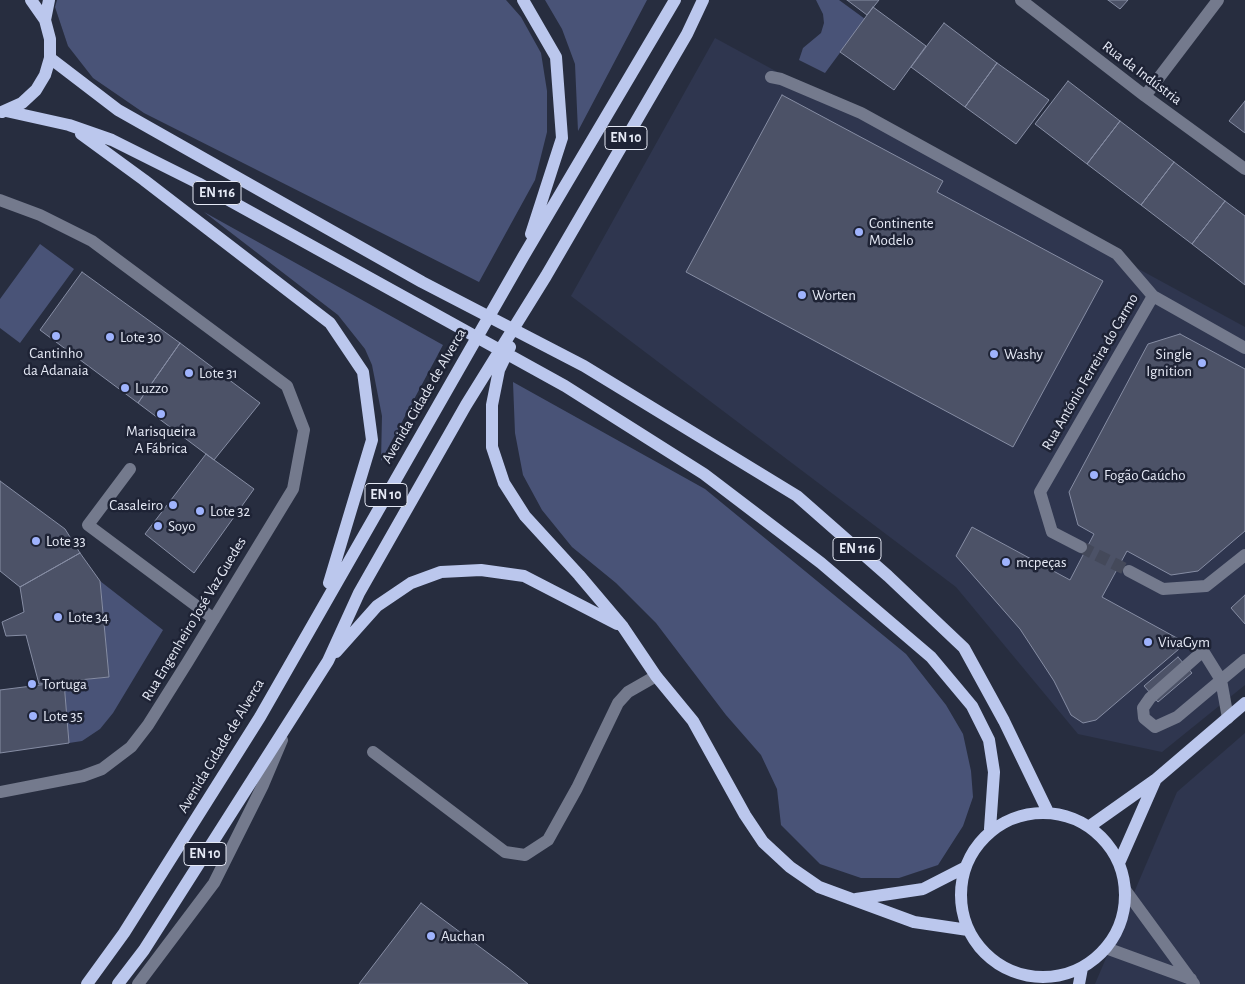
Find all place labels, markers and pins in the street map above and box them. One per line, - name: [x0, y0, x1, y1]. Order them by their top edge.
- place label: Continente Modelo: [869, 214, 934, 249]
- marker: Continente Modelo: [853, 226, 865, 238]
- place label: Worten: [812, 286, 856, 304]
- marker: Worten: [796, 289, 808, 301]
- place label: Lote 30: [120, 328, 161, 346]
- marker: Cantinho da Adanaia: [50, 330, 62, 342]
- marker: Lote 30: [104, 331, 116, 343]
- place label: Cantinho da Adanaia: [23, 344, 89, 379]
- place label: Washy: [1004, 345, 1043, 363]
- place label: Single Ignition: [1146, 345, 1192, 380]
- marker: Washy: [988, 348, 1000, 360]
- marker: Single Ignition: [1196, 357, 1208, 369]
- place label: Lote 31: [199, 364, 238, 382]
- marker: Lote 31: [183, 367, 195, 379]
- place label: Luzzo: [135, 379, 168, 397]
- marker: Luzzo: [119, 382, 131, 394]
- marker: Marisqueira A Fábrica: [155, 408, 167, 420]
- place label: Marisqueira A Fábrica: [126, 422, 196, 457]
- place label: Fogão Gaúcho: [1104, 466, 1186, 484]
- marker: Fogão Gaúcho: [1088, 469, 1100, 481]
- place label: Casaleiro: [109, 496, 163, 514]
- marker: Casaleiro: [167, 499, 179, 511]
- place label: Lote 32: [210, 502, 250, 520]
- marker: Lote 32: [194, 505, 206, 517]
- place label: Soyo: [168, 517, 195, 535]
- marker: Soyo: [152, 520, 164, 532]
- place label: Lote 33: [46, 532, 86, 550]
- marker: Lote 33: [30, 535, 42, 547]
- place label: mcpeças: [1016, 553, 1066, 571]
- marker: mcpeças: [1000, 556, 1012, 568]
- place label: Lote 34: [68, 608, 109, 626]
- marker: Lote 34: [52, 611, 64, 623]
- place label: VivaGym: [1158, 633, 1210, 651]
- marker: VivaGym: [1142, 636, 1154, 648]
- place label: Tortuga: [42, 675, 87, 693]
- marker: Tortuga: [26, 678, 38, 690]
- place label: Lote 35: [43, 707, 83, 725]
- marker: Lote 35: [27, 710, 39, 722]
- place label: Auchan: [441, 927, 485, 945]
- marker: Auchan: [425, 930, 437, 942]

